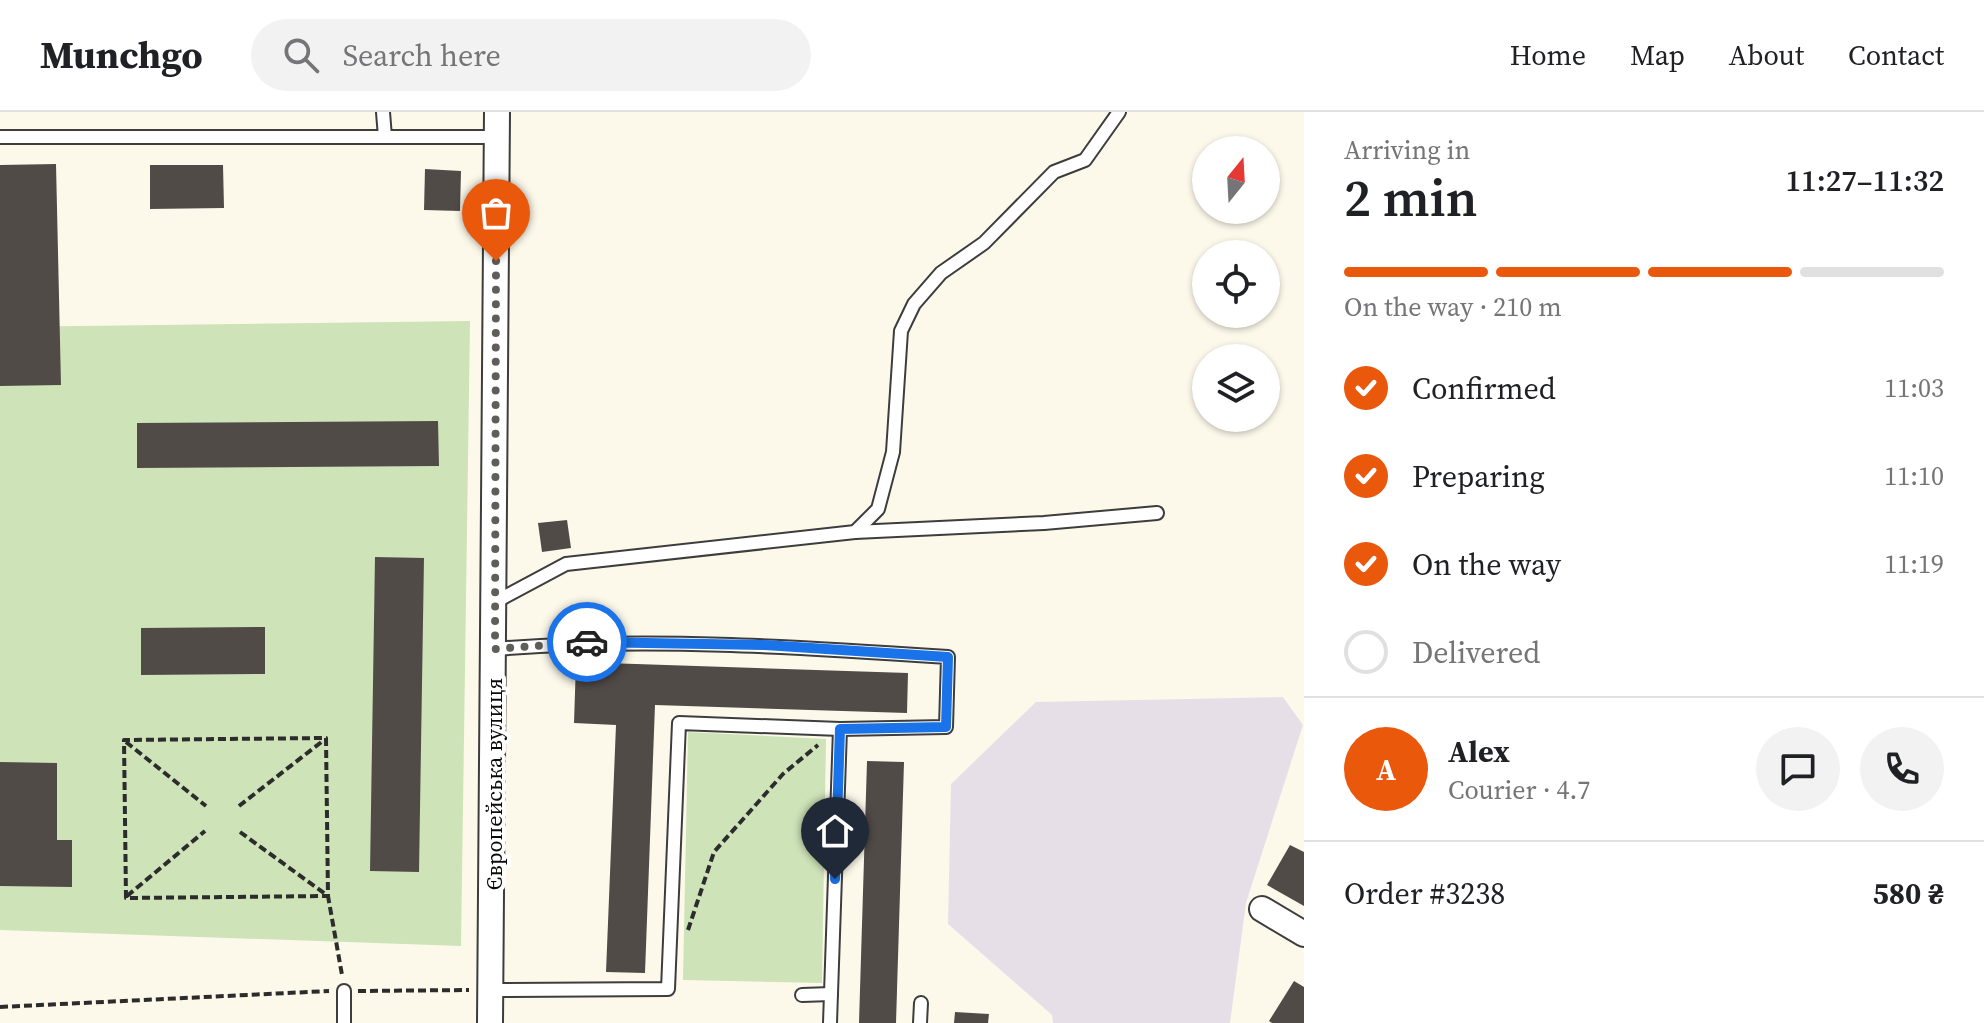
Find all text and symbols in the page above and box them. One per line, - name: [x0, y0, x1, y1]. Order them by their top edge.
- search box: [251, 19, 811, 91]
- text: Munchgo: [40, 29, 203, 81]
- icon: search: [279, 33, 323, 77]
- text: Search here: [343, 35, 501, 76]
- text: Home: [1510, 36, 1586, 74]
- text: Map: [1630, 36, 1685, 74]
- text: About: [1729, 36, 1804, 74]
- text: Contact: [1848, 36, 1944, 74]
- text: Arriving in: [1344, 132, 1470, 168]
- north arrow: [1192, 136, 1280, 224]
- map controls: [1192, 136, 1280, 432]
- text: 11:27–11:32: [1785, 160, 1944, 201]
- text: 2 min: [1344, 162, 1477, 233]
- pin: [462, 179, 530, 261]
- icon: bag: [474, 191, 518, 235]
- button: locate: [1192, 240, 1280, 328]
- text: On the way · 210 m: [1344, 289, 1562, 325]
- button: layers: [1192, 344, 1280, 432]
- icon: check: [1344, 366, 1388, 410]
- text: Confirmed: [1412, 368, 1556, 409]
- text: 11:03: [1884, 370, 1944, 406]
- icon: check: [1344, 454, 1388, 498]
- text: Preparing: [1412, 456, 1545, 497]
- text: 11:10: [1884, 458, 1944, 494]
- icon: check: [1344, 542, 1388, 586]
- text: On the way: [1412, 544, 1561, 585]
- text: 11:19: [1884, 546, 1944, 582]
- courier: [547, 602, 627, 682]
- icon: car: [565, 620, 609, 664]
- text: Delivered: [1412, 632, 1540, 673]
- street label: Європейська вулиця: [479, 678, 509, 890]
- button: chat: [1756, 727, 1840, 811]
- button: phone: [1860, 727, 1944, 811]
- text: Alex: [1448, 731, 1510, 772]
- text: A: [1376, 749, 1396, 790]
- text: Courier · 4.7: [1448, 772, 1590, 808]
- pin: [801, 797, 869, 879]
- icon: home: [813, 809, 857, 853]
- text: Order #3238: [1344, 873, 1505, 914]
- text: 580 ₴: [1873, 873, 1944, 914]

